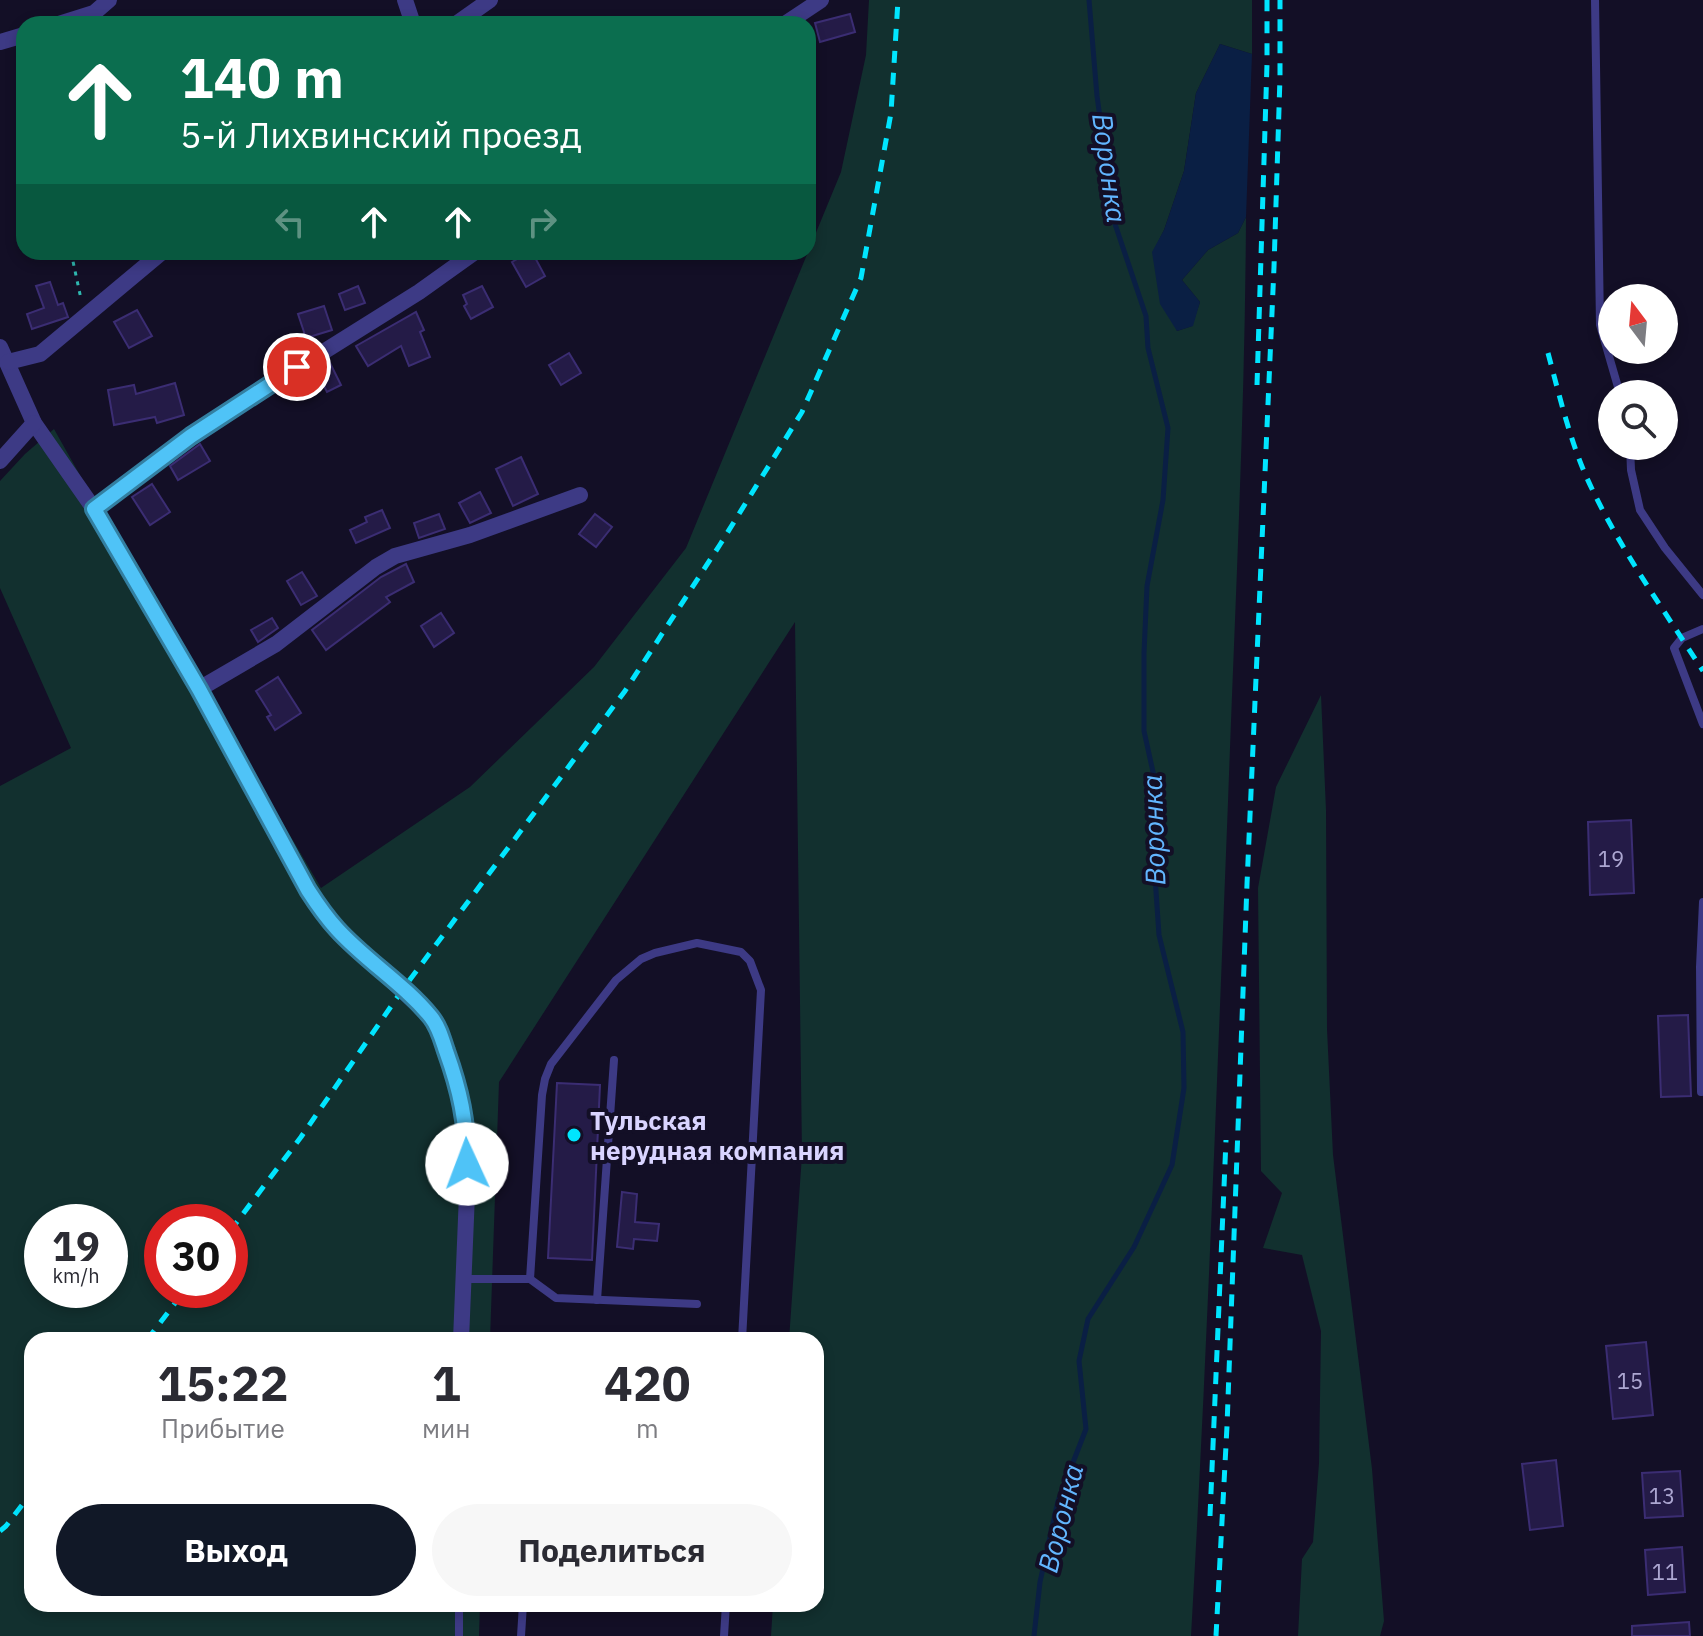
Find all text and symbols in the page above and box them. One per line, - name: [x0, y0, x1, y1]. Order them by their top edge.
- text: 140 m: [180, 41, 344, 113]
- icon: ahead: [48, 48, 152, 152]
- text: 5-й Лихвинский проезд: [180, 111, 582, 158]
- water label: Воронка: [1084, 111, 1136, 225]
- icon: left: [268, 200, 312, 244]
- icon: ahead: [352, 200, 396, 244]
- icon: ahead: [436, 200, 480, 244]
- icon: right: [520, 200, 564, 244]
- north arrow: [1598, 284, 1678, 364]
- map controls: [1598, 284, 1678, 460]
- pin: [263, 333, 331, 401]
- icon: arrive: [275, 345, 319, 389]
- button: search: [1598, 380, 1678, 460]
- water label: Воронка: [1133, 774, 1173, 886]
- house number: 19: [1598, 844, 1624, 873]
- place label: Тульская нерудная компания: [590, 1103, 844, 1167]
- position arrow: [425, 1122, 509, 1206]
- marker: Тульская нерудная компания: [565, 1126, 583, 1144]
- speed limit sign: 30: [144, 1204, 248, 1308]
- text: 19: [52, 1220, 100, 1272]
- text: km/h: [52, 1262, 100, 1289]
- text: 15:22: [157, 1352, 289, 1414]
- text: 1: [432, 1352, 461, 1414]
- text: 420: [604, 1352, 691, 1414]
- house number: 15: [1617, 1366, 1643, 1395]
- text: Прибытие: [161, 1411, 285, 1445]
- text: мин: [422, 1411, 471, 1445]
- text: m: [636, 1411, 659, 1445]
- water label: Воронка: [1029, 1460, 1091, 1576]
- house number: 13: [1649, 1481, 1675, 1510]
- button: Выход: [56, 1504, 416, 1596]
- button: Поделиться: [432, 1504, 792, 1596]
- house number: 11: [1652, 1557, 1678, 1586]

